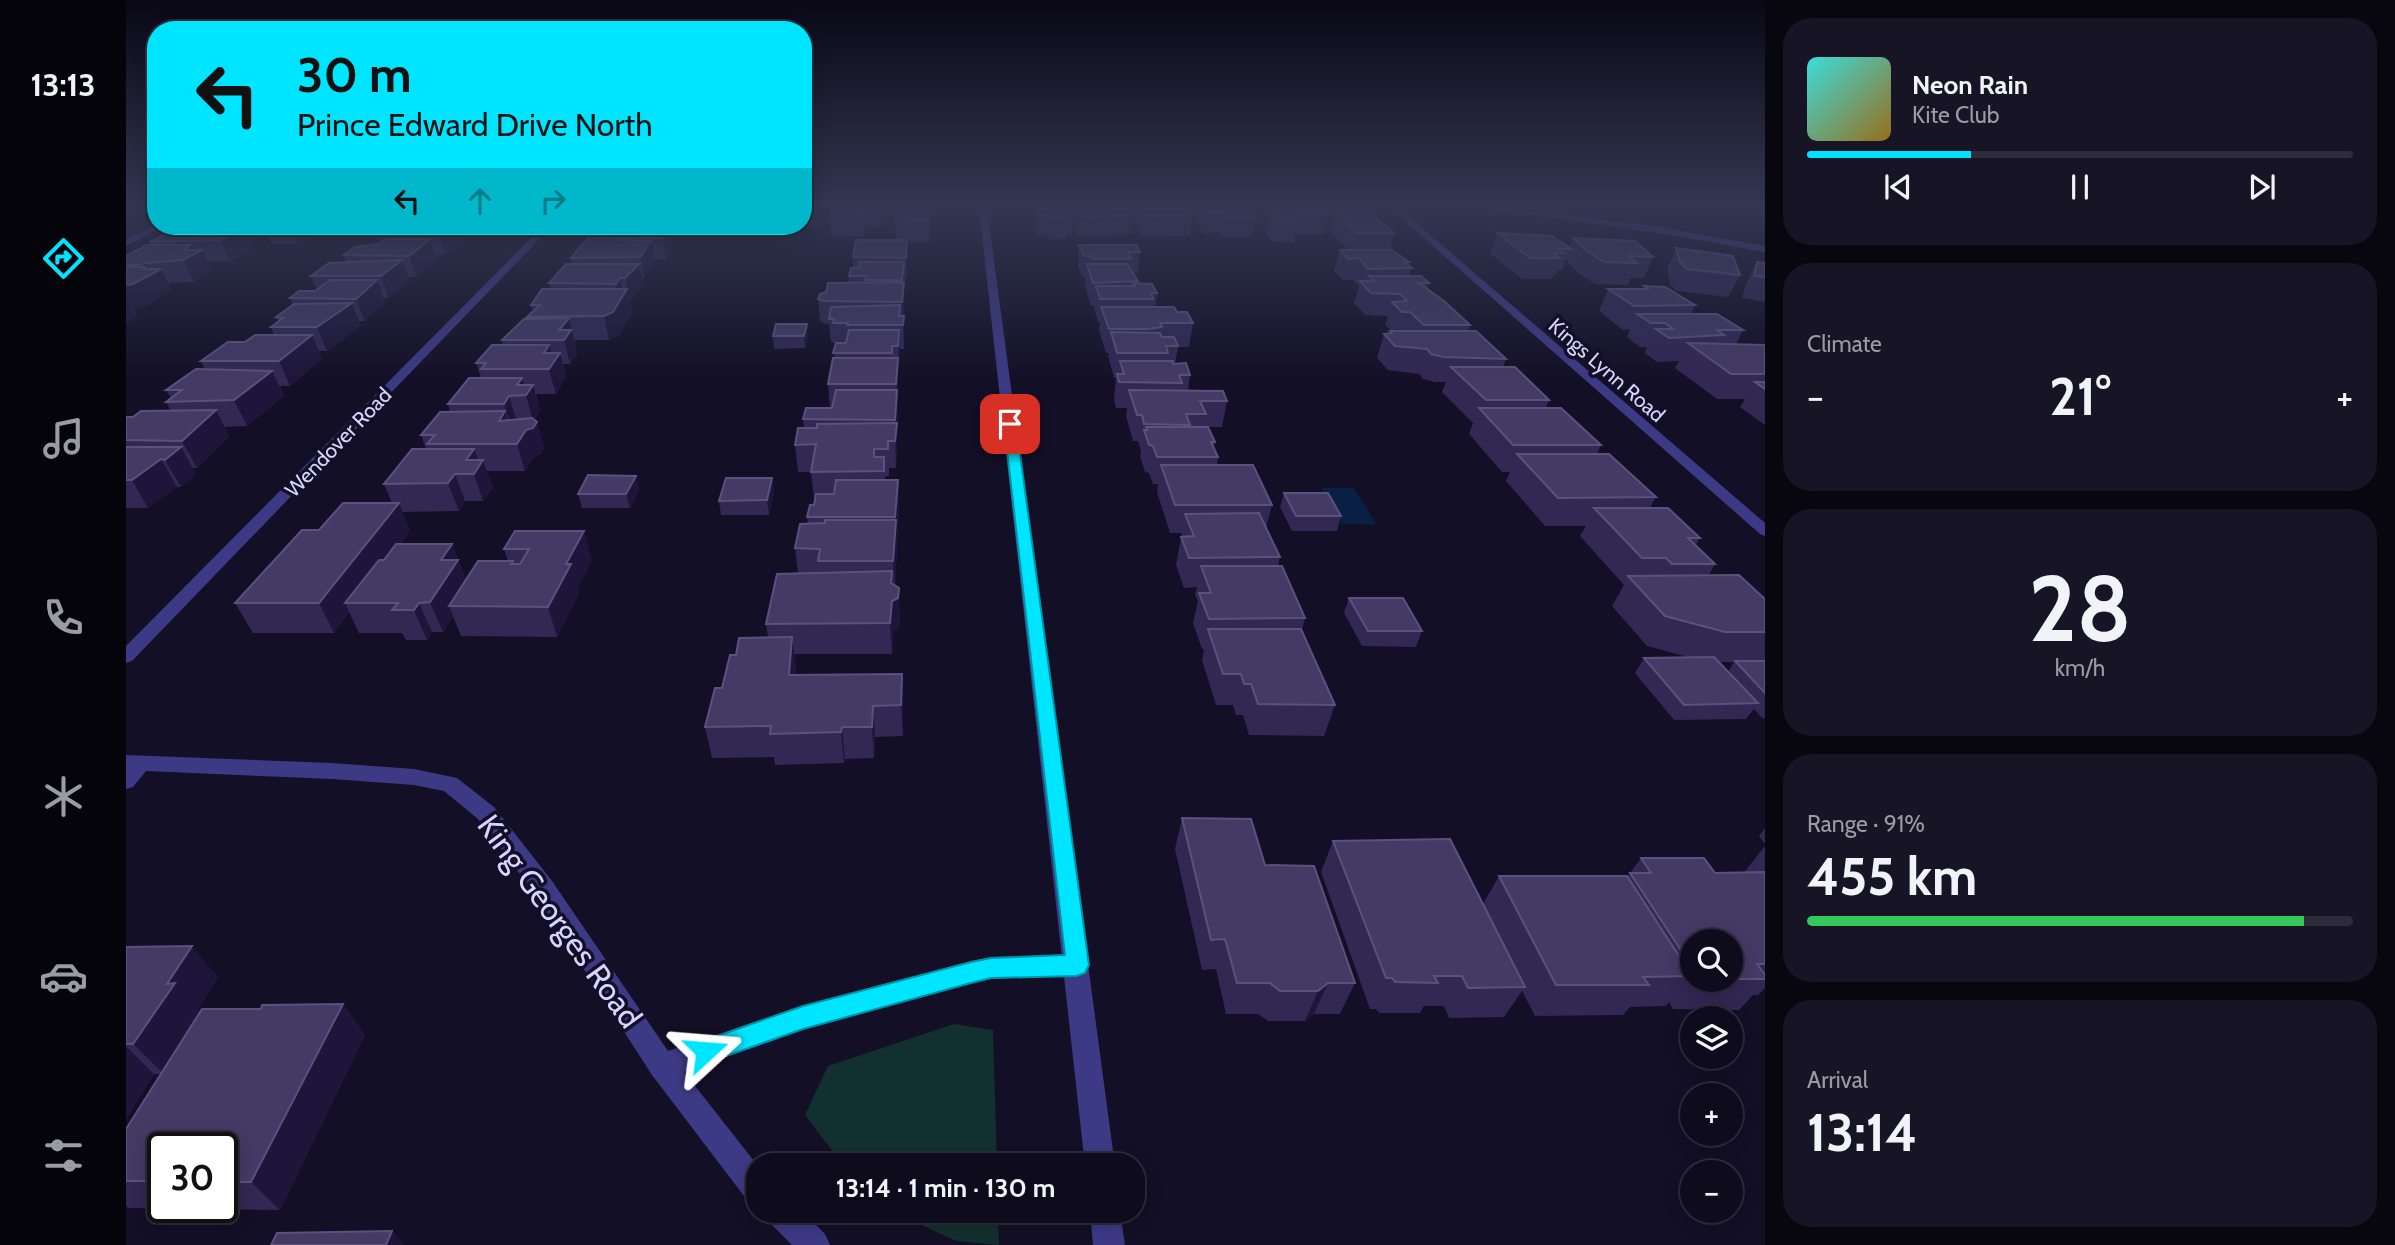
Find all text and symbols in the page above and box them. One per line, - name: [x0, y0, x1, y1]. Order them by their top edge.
- text: 30 m: [297, 45, 412, 104]
- icon: left: [182, 49, 273, 140]
- text: 13:13: [30, 65, 96, 104]
- text: Neon Rain: [1912, 69, 2028, 101]
- text: Kite Club: [1912, 101, 1999, 129]
- text: Prince Edward Drive North: [297, 105, 653, 144]
- icon: previous: [1879, 168, 1917, 206]
- icon: pause: [2061, 168, 2099, 206]
- icon: next: [2243, 168, 2281, 206]
- icon: left: [388, 182, 426, 220]
- icon: ahead: [461, 182, 499, 220]
- icon: right: [534, 182, 572, 220]
- icon: directions: [39, 234, 88, 283]
- street label: Kings Lynn Road: [1544, 313, 1670, 427]
- text: Climate: [1807, 330, 1882, 358]
- text: 21°: [2049, 365, 2111, 428]
- text: −: [1807, 373, 1824, 420]
- text: +: [2336, 373, 2353, 420]
- street label: Wendover Road: [280, 382, 396, 502]
- pin: [980, 394, 1040, 454]
- icon: arrive: [991, 405, 1029, 443]
- icon: music: [39, 414, 88, 463]
- text: 28: [2028, 553, 2132, 664]
- icon: phone: [39, 593, 88, 642]
- text: km/h: [2055, 654, 2105, 682]
- icon: climate: [39, 772, 88, 821]
- street label: King Georges Road: [470, 807, 650, 1035]
- text: Range · 91%: [1807, 810, 1925, 838]
- text: 455 km: [1807, 845, 1977, 908]
- map controls: [1680, 929, 1743, 1223]
- button: search: [1680, 929, 1743, 992]
- icon: car: [39, 952, 88, 1001]
- button: layers: [1680, 1006, 1743, 1069]
- position arrow: [669, 1014, 743, 1088]
- text: Arrival: [1807, 1066, 1868, 1094]
- button: +: [1680, 1083, 1743, 1146]
- text: 13:14: [1807, 1101, 1917, 1164]
- icon: filters: [39, 1131, 88, 1180]
- speed limit sign: 30: [147, 1132, 238, 1223]
- button: −: [1680, 1160, 1743, 1223]
- text: 13:14 · 1 min · 130 m: [836, 1172, 1055, 1204]

